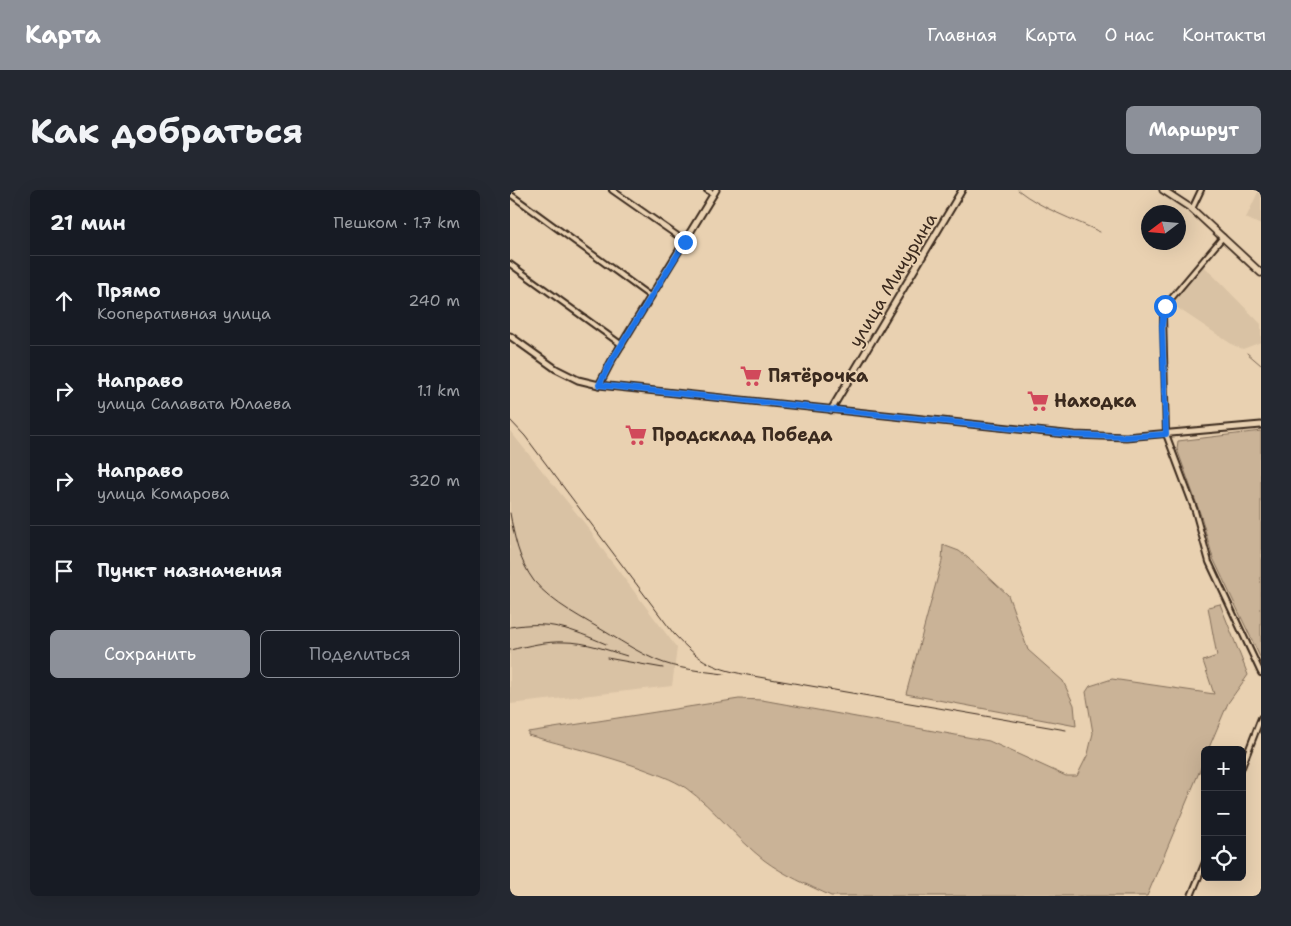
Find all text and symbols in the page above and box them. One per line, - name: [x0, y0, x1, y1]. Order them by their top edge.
- text: Карта: [25, 19, 101, 51]
- text: Главная: [927, 23, 997, 47]
- text: Карта: [1025, 23, 1077, 47]
- text: О нас: [1105, 23, 1154, 47]
- text: Контакты: [1182, 23, 1266, 47]
- button: Маршрут: [1126, 106, 1261, 154]
- text: Как добраться: [30, 107, 303, 154]
- north arrow: [1141, 205, 1186, 250]
- street label: улица Мичурина: [843, 208, 943, 352]
- text: 21 мин: [50, 209, 126, 237]
- text: Пешком · 1.7 km: [334, 212, 460, 233]
- route end: [674, 231, 697, 254]
- text: Прямо: [97, 278, 161, 303]
- icon: ahead: [50, 287, 78, 315]
- text: 240 m: [408, 290, 460, 311]
- route start: [1154, 295, 1177, 318]
- text: Кооперативная улица: [97, 303, 271, 324]
- supermarket icon: Пятёрочка: [738, 363, 764, 389]
- place label: Пятёрочка: [768, 364, 869, 388]
- text: Направо: [97, 368, 183, 393]
- icon: right: [50, 377, 78, 405]
- text: 1.1 km: [417, 380, 460, 401]
- supermarket icon: Находка: [1025, 388, 1051, 414]
- place label: Находка: [1054, 389, 1137, 413]
- text: улица Салавата Юлаева: [97, 393, 291, 414]
- supermarket icon: Продсклад Победа: [623, 422, 649, 448]
- place label: Продсклад Победа: [652, 423, 833, 447]
- text: Направо: [97, 458, 183, 483]
- icon: right: [50, 467, 78, 495]
- text: 320 m: [409, 470, 460, 491]
- text: улица Комарова: [97, 483, 230, 504]
- icon: arrive: [50, 557, 78, 585]
- text: Пункт назначения: [97, 558, 282, 583]
- button: Сохранить: [50, 630, 250, 678]
- button: Поделиться: [260, 630, 460, 678]
- map controls: [1201, 746, 1246, 881]
- button: +: [1201, 746, 1246, 791]
- button: −: [1201, 791, 1246, 836]
- button: locate: [1201, 836, 1246, 881]

